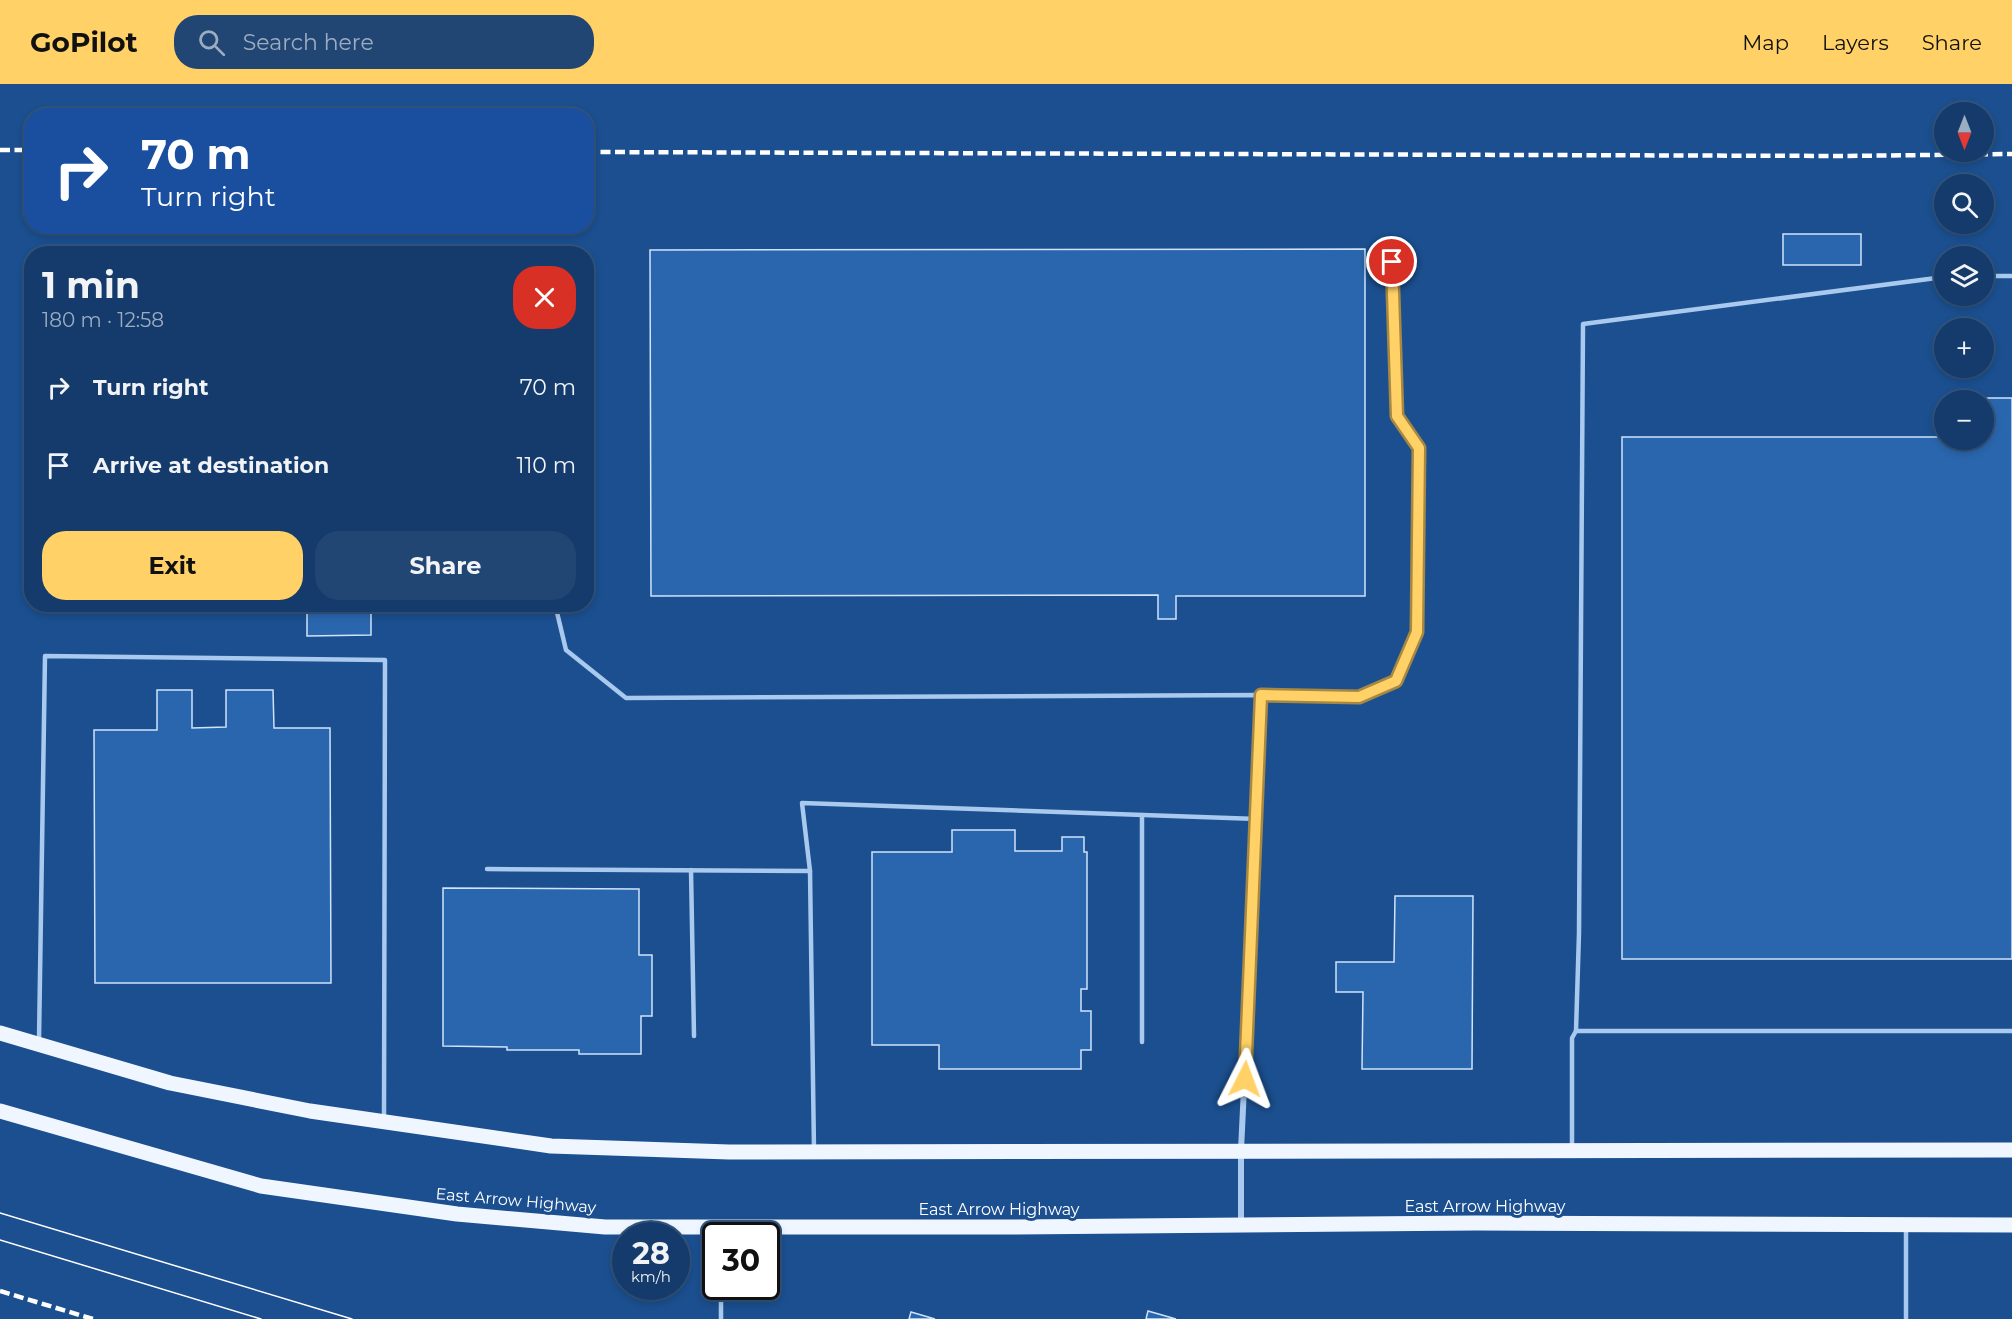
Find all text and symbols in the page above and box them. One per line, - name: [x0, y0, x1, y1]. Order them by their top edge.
- search box: [174, 15, 594, 69]
- text: GoPilot: [30, 25, 138, 59]
- icon: search: [195, 26, 228, 59]
- text: Search here: [243, 29, 374, 56]
- text: Map: [1742, 30, 1789, 55]
- text: Layers: [1822, 30, 1889, 55]
- text: Share: [1922, 30, 1982, 55]
- north arrow: [1934, 102, 1994, 162]
- map controls: [1934, 102, 1994, 450]
- text: 70 m: [141, 128, 251, 180]
- icon: right: [42, 132, 120, 210]
- button: search: [1934, 174, 1994, 234]
- text: Turn right: [141, 180, 276, 213]
- pin: [1366, 236, 1417, 287]
- icon: arrive: [1375, 245, 1408, 278]
- button: layers: [1934, 246, 1994, 306]
- text: 1 min: [42, 263, 140, 307]
- button: close: [513, 266, 576, 329]
- text: 180 m · 12:58: [42, 308, 164, 332]
- button: +: [1934, 318, 1994, 378]
- icon: right: [42, 371, 75, 404]
- text: Turn right: [93, 374, 208, 401]
- text: 70 m: [520, 374, 576, 401]
- button: −: [1934, 390, 1994, 450]
- icon: arrive: [42, 449, 75, 482]
- text: Arrive at destination: [93, 452, 329, 479]
- text: 110 m: [516, 452, 576, 479]
- button: Exit: [42, 531, 303, 600]
- button: Share: [315, 531, 576, 600]
- position arrow: [1213, 1047, 1277, 1111]
- street label: East Arrow Highway: [435, 1184, 597, 1217]
- street label: East Arrow Highway: [1404, 1197, 1566, 1216]
- street label: East Arrow Highway: [918, 1200, 1080, 1219]
- speed limit sign: 30: [702, 1222, 780, 1300]
- text: 28: [632, 1235, 670, 1272]
- text: km/h: [631, 1267, 671, 1286]

